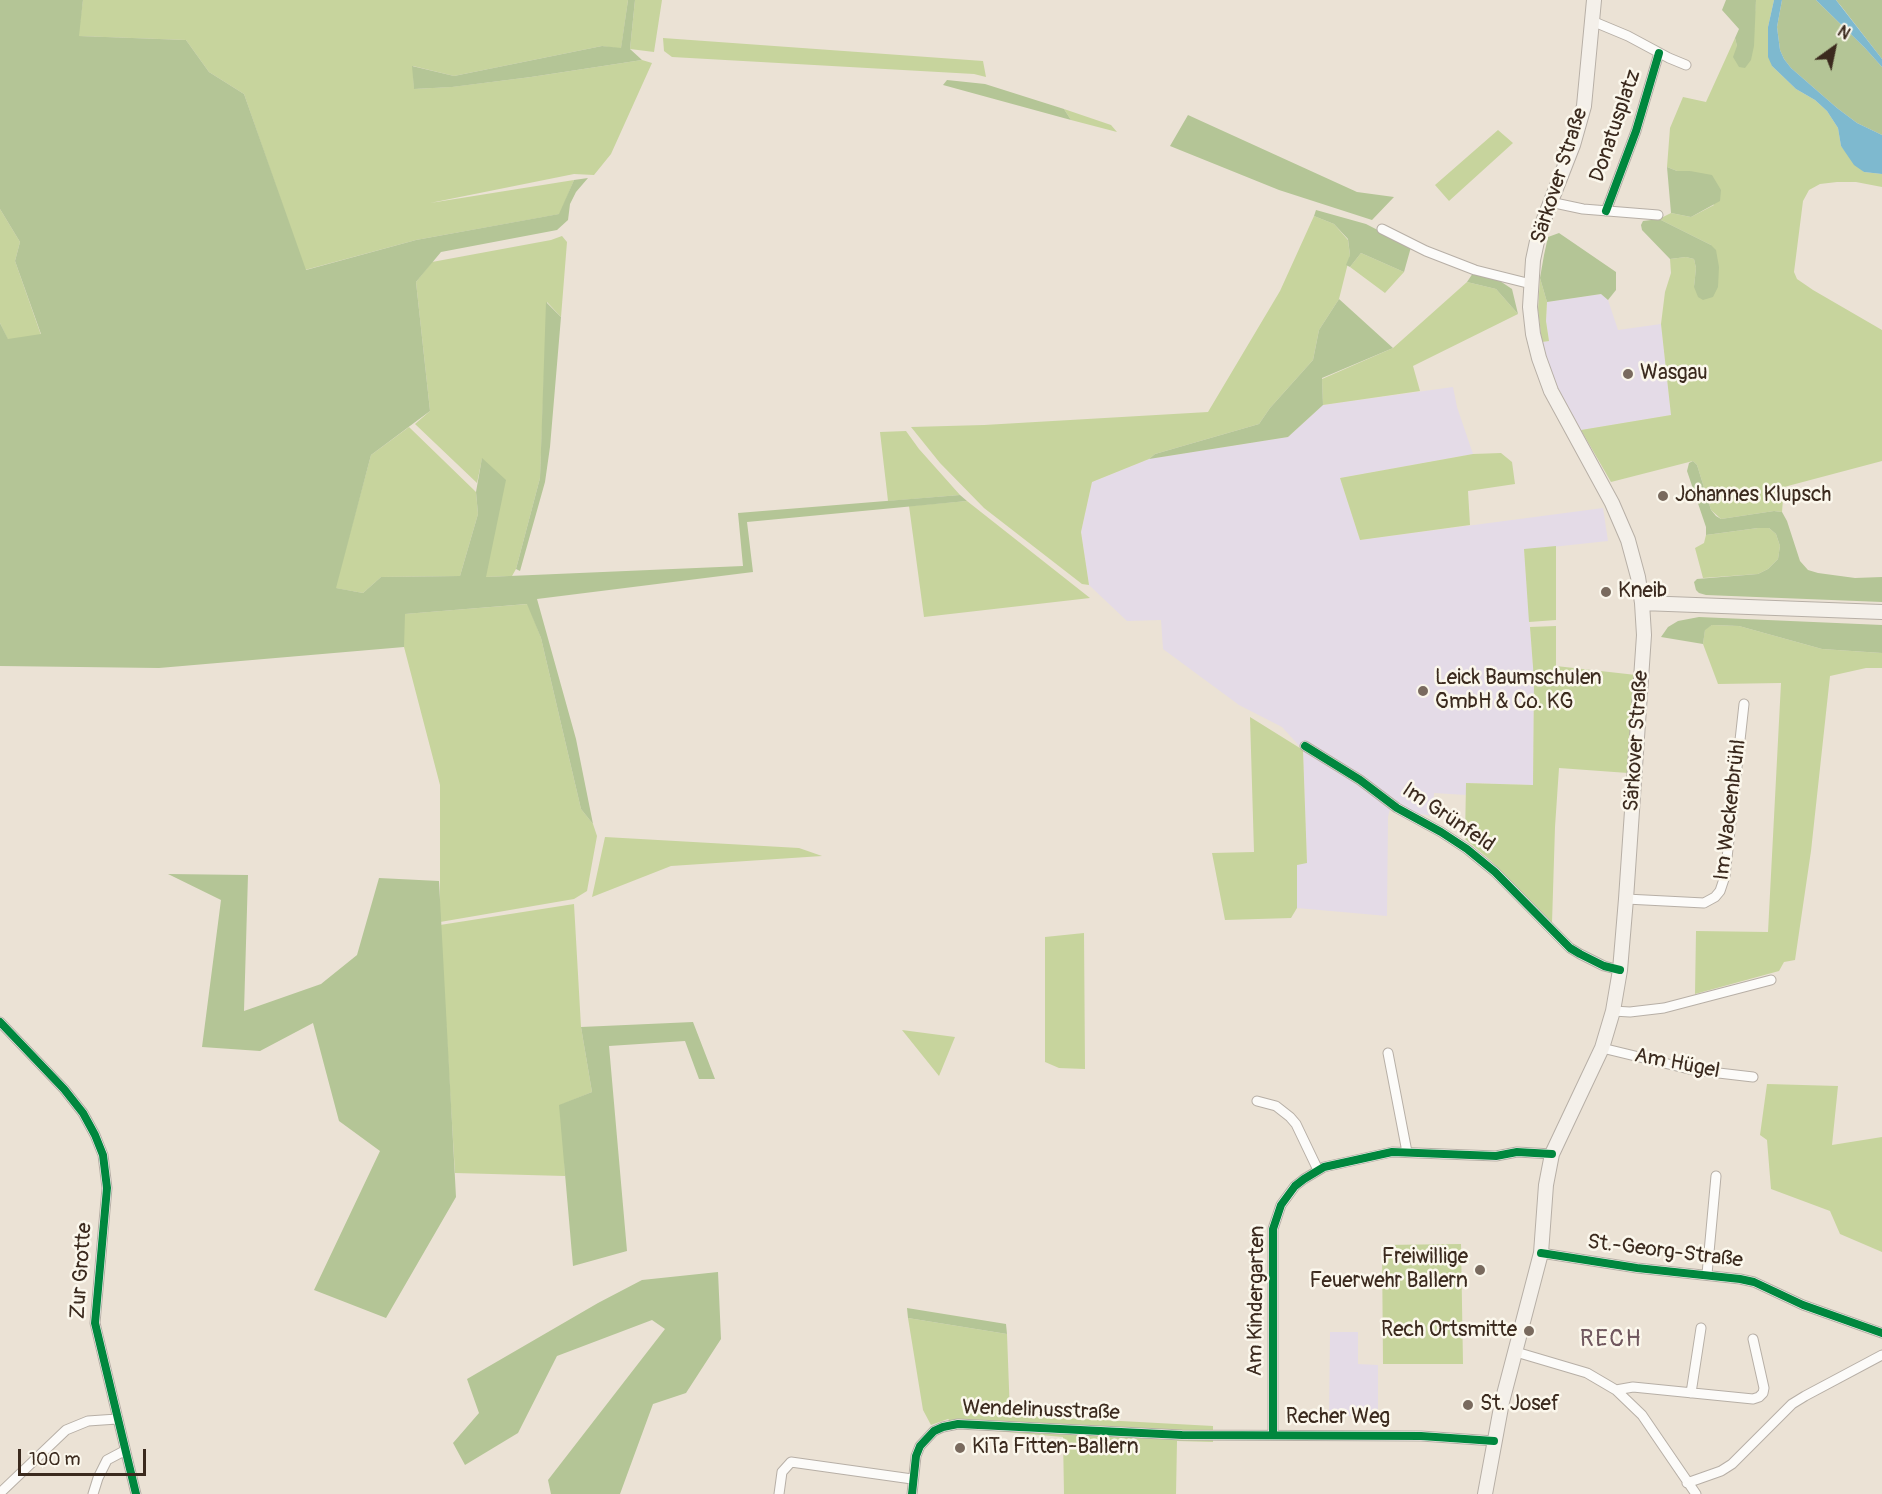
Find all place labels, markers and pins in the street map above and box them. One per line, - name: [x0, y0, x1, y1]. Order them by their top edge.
- place label: Wasgau: [1640, 361, 1708, 387]
- marker: Wasgau: [1621, 367, 1635, 381]
- place label: Johannes Klupsch: [1675, 483, 1831, 509]
- marker: Johannes Klupsch: [1656, 489, 1670, 503]
- place label: Kneib: [1618, 579, 1667, 605]
- marker: Kneib: [1599, 585, 1613, 599]
- place label: Leick Baumschulen GmbH & Co. KG: [1435, 666, 1602, 716]
- marker: Leick Baumschulen GmbH & Co. KG: [1416, 684, 1430, 698]
- place label: Freiwillige Feuerwehr Ballern: [1309, 1245, 1468, 1295]
- marker: Freiwillige Feuerwehr Ballern: [1473, 1263, 1487, 1277]
- place label: Rech Ortsmitte: [1381, 1318, 1517, 1344]
- marker: Rech Ortsmitte: [1522, 1324, 1536, 1338]
- place label: St. Josef: [1480, 1392, 1559, 1418]
- marker: St. Josef: [1461, 1398, 1475, 1412]
- place label: KiTa Fitten-Ballern: [972, 1435, 1139, 1461]
- marker: KiTa Fitten-Ballern: [953, 1441, 967, 1455]

